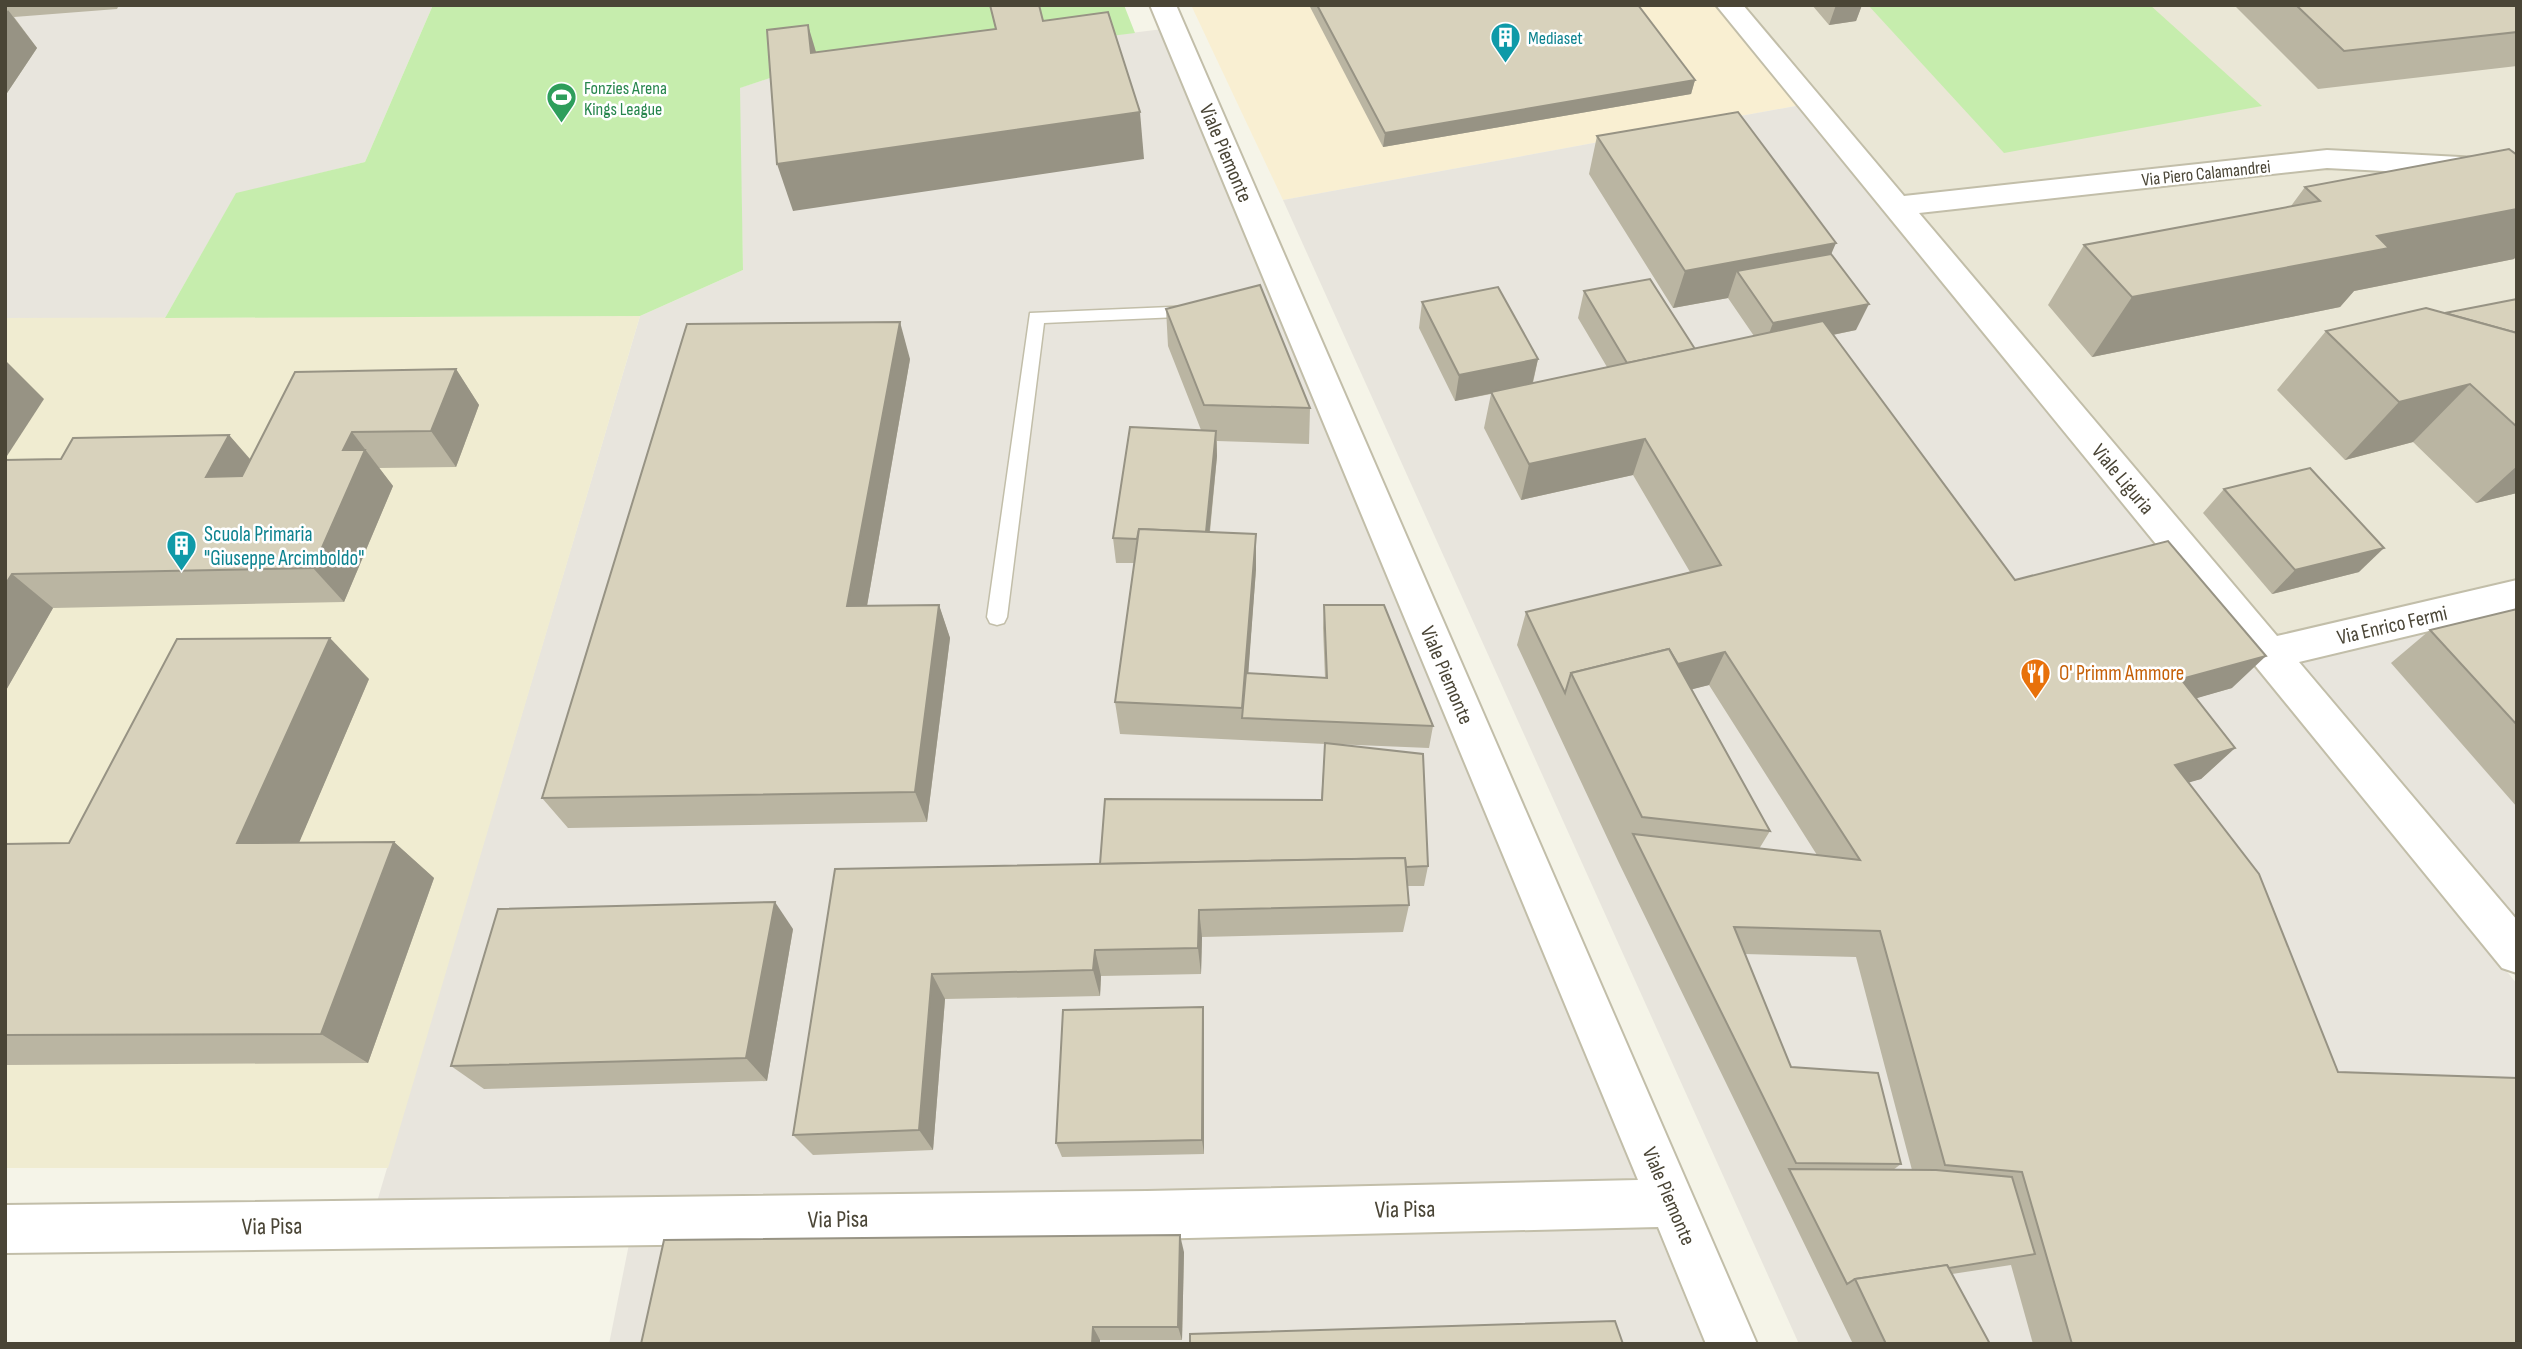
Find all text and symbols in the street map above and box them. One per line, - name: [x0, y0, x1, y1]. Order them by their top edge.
- building icon: Mediaset: [1488, 21, 1522, 65]
- place label: Mediaset: [1528, 28, 1583, 49]
- place label: Fonzies Arena Kings League: [584, 78, 667, 120]
- sports icon: Fonzies Arena Kings League: [544, 81, 578, 125]
- street label: Viale Piemonte: [1194, 100, 1257, 206]
- street label: Via Piero Calamandrei: [2141, 156, 2272, 191]
- street label: Viale Liguria: [2086, 439, 2159, 520]
- place label: Scuola Primaria "Giuseppe Arcimboldo": [204, 522, 364, 571]
- building icon: Scuola Primaria "Giuseppe Arcimboldo": [164, 529, 198, 573]
- street label: Via Enrico Fermi: [2335, 601, 2450, 650]
- street label: Viale Piemonte: [1415, 622, 1478, 728]
- restaurant icon: O' Primm Ammore: [2019, 656, 2053, 700]
- place label: O' Primm Ammore: [2059, 661, 2184, 686]
- street label: Viale Piemonte: [1637, 1143, 1700, 1249]
- street label: Via Pisa: [1374, 1194, 1436, 1225]
- street label: Via Pisa: [807, 1204, 869, 1235]
- street label: Via Pisa: [241, 1211, 303, 1242]

